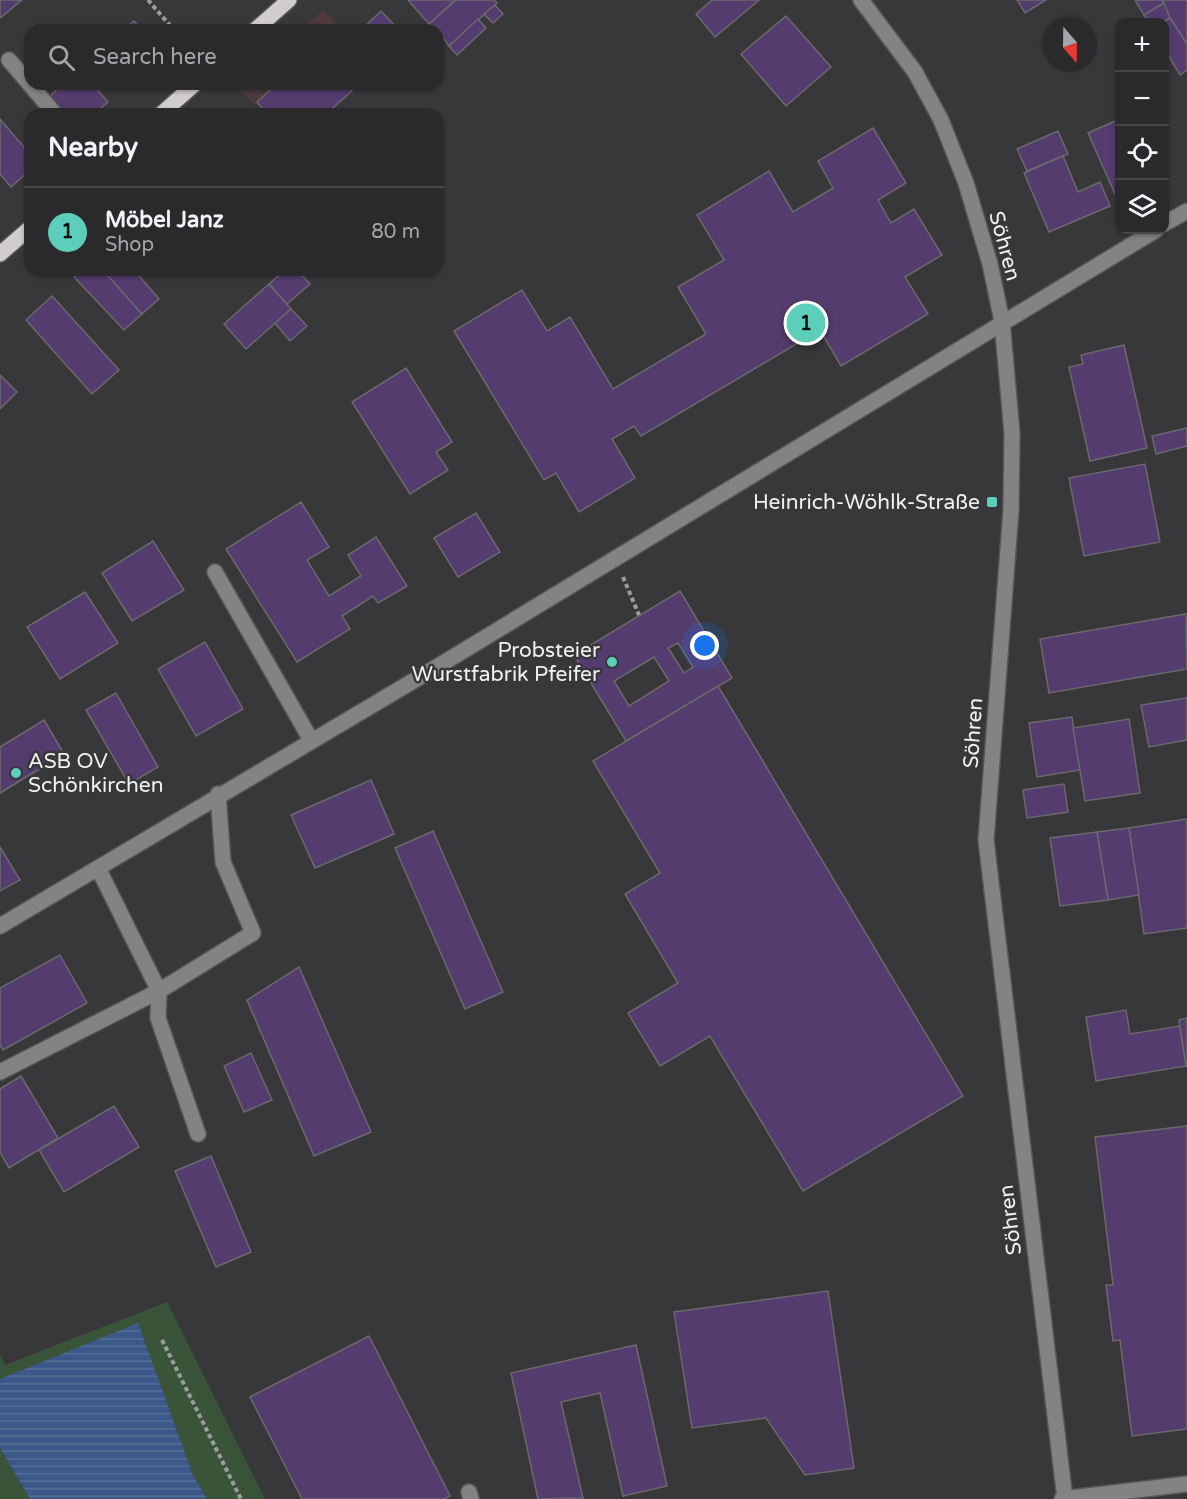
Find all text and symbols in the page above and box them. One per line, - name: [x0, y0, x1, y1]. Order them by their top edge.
- north arrow: [1043, 18, 1097, 72]
- map controls: [1115, 18, 1169, 234]
- button: +: [1115, 18, 1169, 72]
- search box: [24, 24, 444, 90]
- icon: search: [45, 41, 78, 74]
- text: Search here: [93, 44, 217, 70]
- button: −: [1115, 72, 1169, 126]
- button: locate: [1115, 126, 1169, 180]
- text: Nearby: [48, 132, 138, 163]
- button: layers: [1115, 180, 1169, 234]
- text: Möbel Janz: [105, 207, 224, 233]
- street label: Söhren: [983, 209, 1026, 284]
- text: 1: [61, 220, 74, 244]
- text: 80 m: [371, 220, 420, 244]
- text: Shop: [105, 233, 154, 257]
- pin: 1: [786, 300, 826, 346]
- place label: Heinrich-Wöhlk-Straße: [753, 490, 980, 515]
- marker: Heinrich-Wöhlk-Straße: [985, 495, 999, 509]
- your location: [690, 631, 719, 660]
- place label: Probsteier Wurstfabrik Pfeifer: [412, 638, 600, 687]
- marker: Probsteier Wurstfabrik Pfeifer: [605, 655, 619, 669]
- street label: Söhren: [959, 697, 988, 769]
- place label: ASB OV Schönkirchen: [28, 749, 164, 798]
- marker: ASB OV Schönkirchen: [9, 766, 23, 780]
- street label: Söhren: [994, 1183, 1027, 1257]

